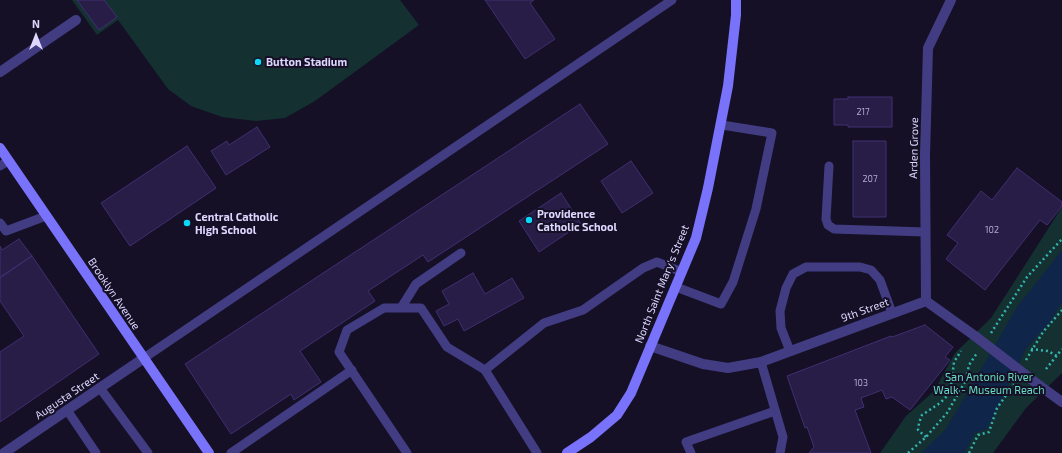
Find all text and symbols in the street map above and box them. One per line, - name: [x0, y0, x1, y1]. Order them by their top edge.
- north arrow: [16, 16, 56, 56]
- text: N: [32, 17, 40, 30]
- place label: Button Stadium: [266, 55, 347, 69]
- marker: Button Stadium: [253, 57, 263, 67]
- house number: 217: [856, 107, 870, 117]
- street label: Arden Grove: [907, 117, 921, 179]
- house number: 207: [862, 174, 878, 184]
- place label: Providence Catholic School: [537, 207, 617, 233]
- place label: Central Catholic High School: [195, 210, 278, 236]
- marker: Providence Catholic School: [524, 215, 534, 225]
- marker: Central Catholic High School: [182, 218, 192, 228]
- street label: North Saint Mary's Street: [632, 223, 692, 345]
- house number: 102: [985, 225, 999, 235]
- street label: Brooklyn Avenue: [85, 256, 143, 332]
- street label: 9th Street: [839, 295, 891, 325]
- street label: Augusta Street: [32, 370, 102, 422]
- park label: San Antonio River Walk - Museum Reach: [933, 370, 1045, 396]
- house number: 103: [854, 378, 868, 388]

